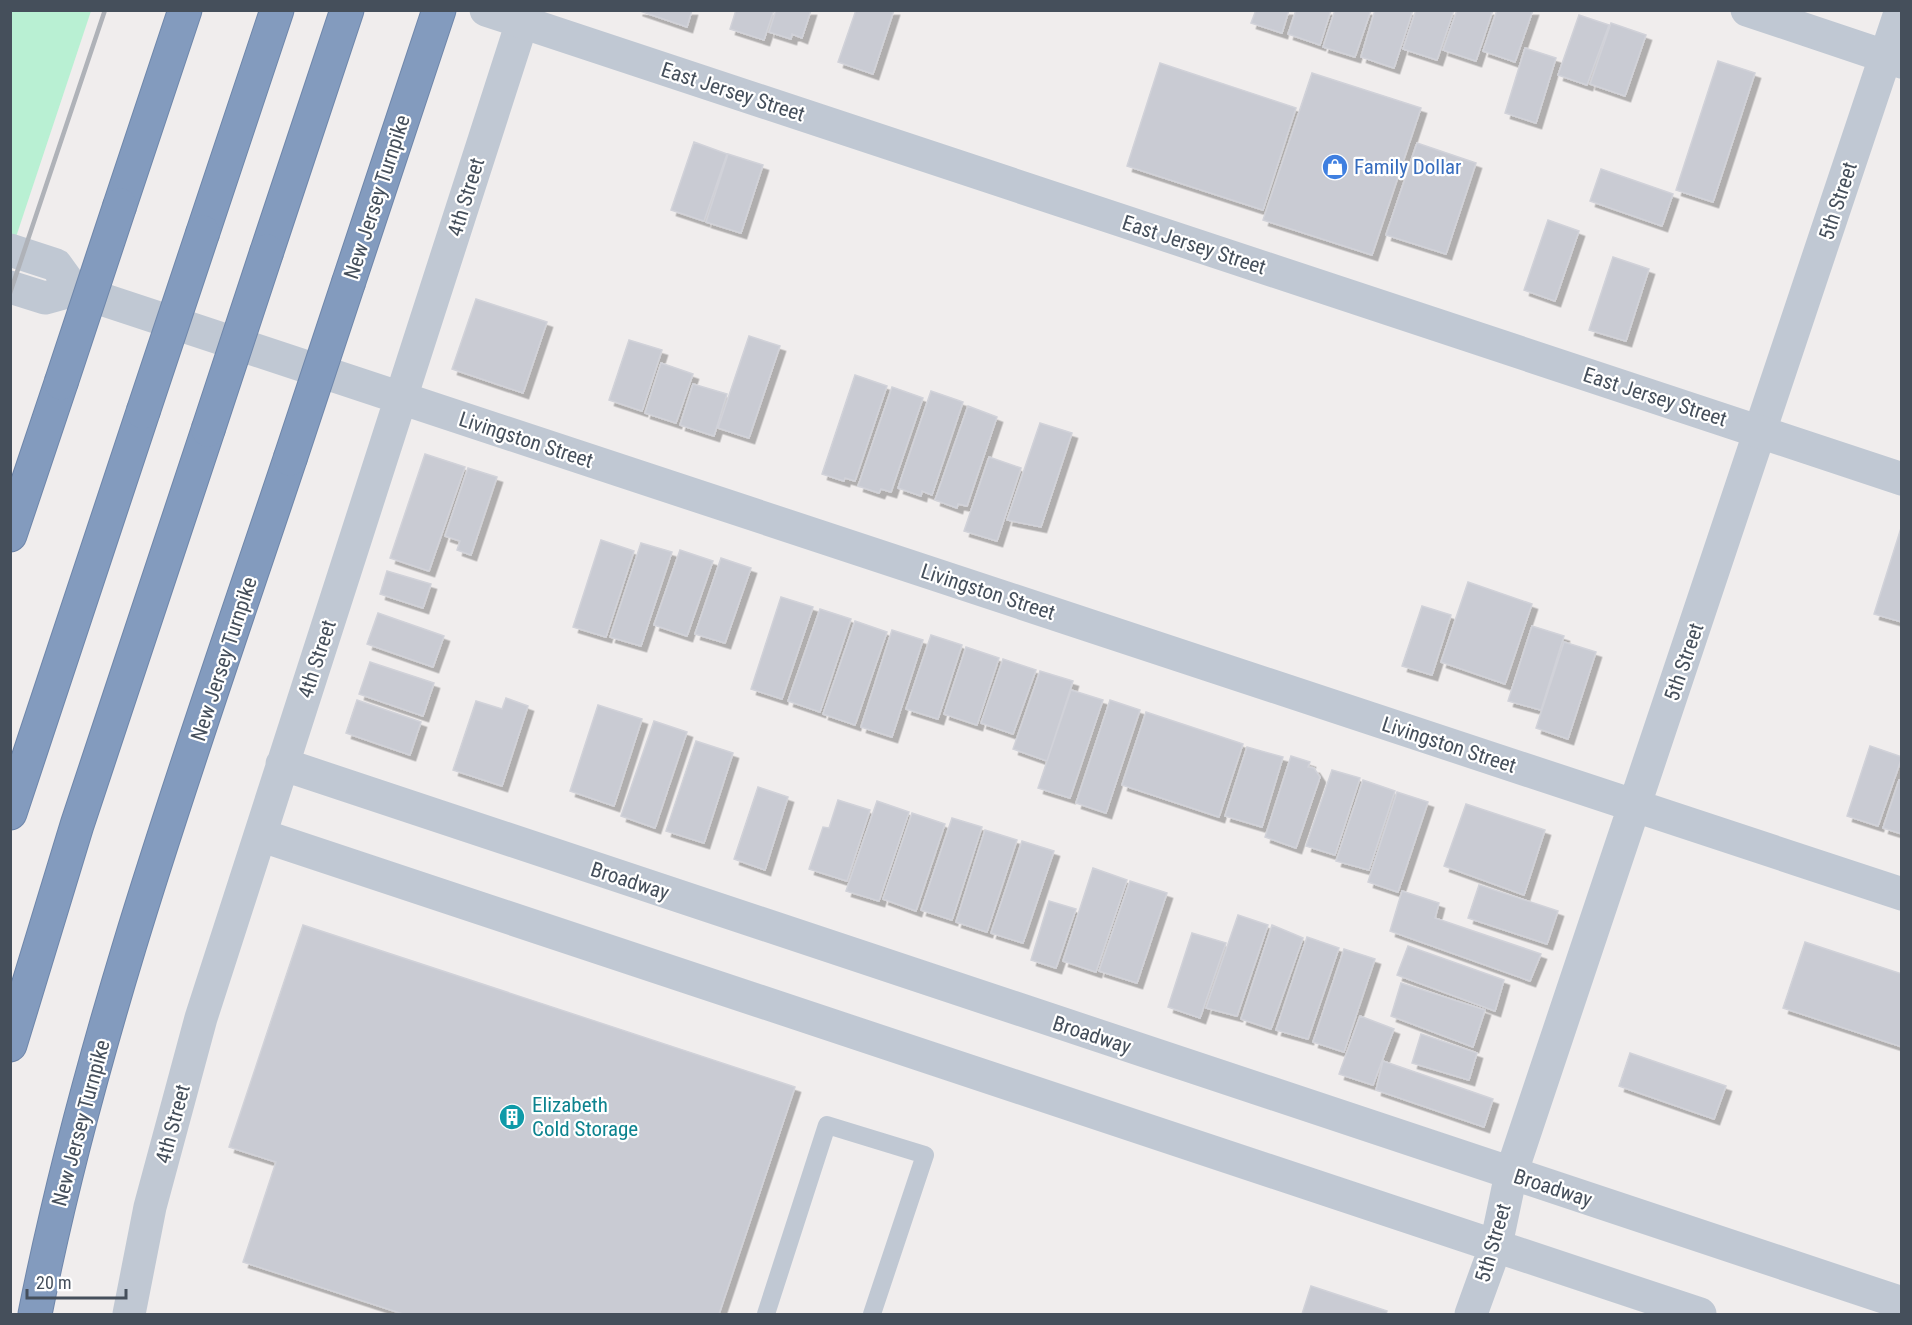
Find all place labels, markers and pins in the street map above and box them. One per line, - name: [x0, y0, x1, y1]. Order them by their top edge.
- shop icon: Family Dollar: [1320, 152, 1350, 182]
- place label: Family Dollar: [1354, 155, 1461, 179]
- place label: Elizabeth Cold Storage: [532, 1093, 638, 1141]
- building icon: Elizabeth Cold Storage: [497, 1102, 527, 1132]

